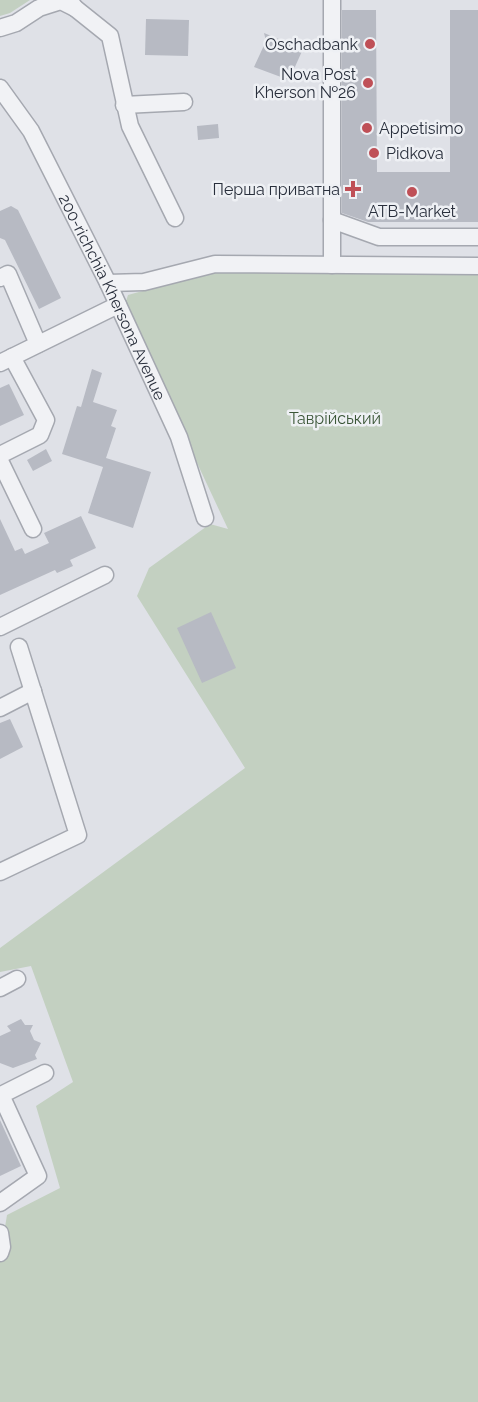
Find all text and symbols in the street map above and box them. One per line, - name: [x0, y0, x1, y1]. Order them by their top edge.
- place label: Oschadbank: [265, 35, 359, 54]
- marker: Oschadbank: [363, 37, 377, 51]
- place label: Nova Post Kherson №26: [254, 65, 357, 102]
- marker: Nova Post Kherson №26: [361, 76, 375, 90]
- place label: Appetisimo: [379, 119, 463, 138]
- marker: Appetisimo: [360, 121, 374, 135]
- place label: Pidkova: [386, 144, 444, 163]
- marker: Pidkova: [367, 146, 381, 160]
- place label: Перша приватна: [212, 180, 340, 199]
- marker: Перша приватна: [344, 180, 362, 198]
- marker: ATB-Market: [405, 185, 419, 199]
- street label: 200-richchia Khersona Avenue: [55, 191, 170, 403]
- place label: ATB-Market: [368, 202, 457, 221]
- park label: Таврійський: [289, 409, 381, 428]

